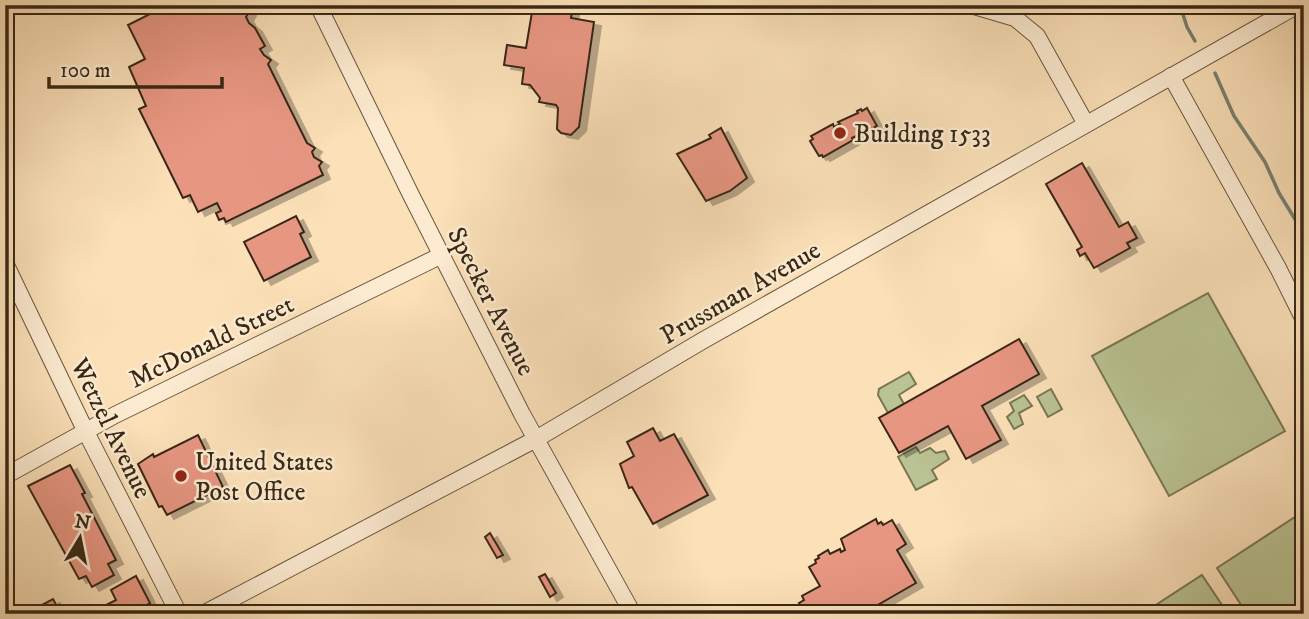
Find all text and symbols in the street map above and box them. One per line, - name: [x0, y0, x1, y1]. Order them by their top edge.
- scale bar: [49, 46, 222, 90]
- text: 100 m: [60, 58, 111, 84]
- place label: Building 1533: [854, 118, 991, 151]
- marker: Building 1533: [832, 125, 848, 141]
- street label: Specker Avenue: [439, 222, 542, 381]
- street label: Prussman Avenue: [655, 234, 827, 352]
- street label: McDonald Street: [124, 288, 299, 396]
- street label: Wetzel Avenue: [62, 352, 159, 504]
- place label: United States Post Office: [195, 446, 333, 509]
- marker: United States Post Office: [173, 468, 189, 484]
- north arrow: [46, 504, 116, 574]
- text: N: [73, 510, 93, 535]

